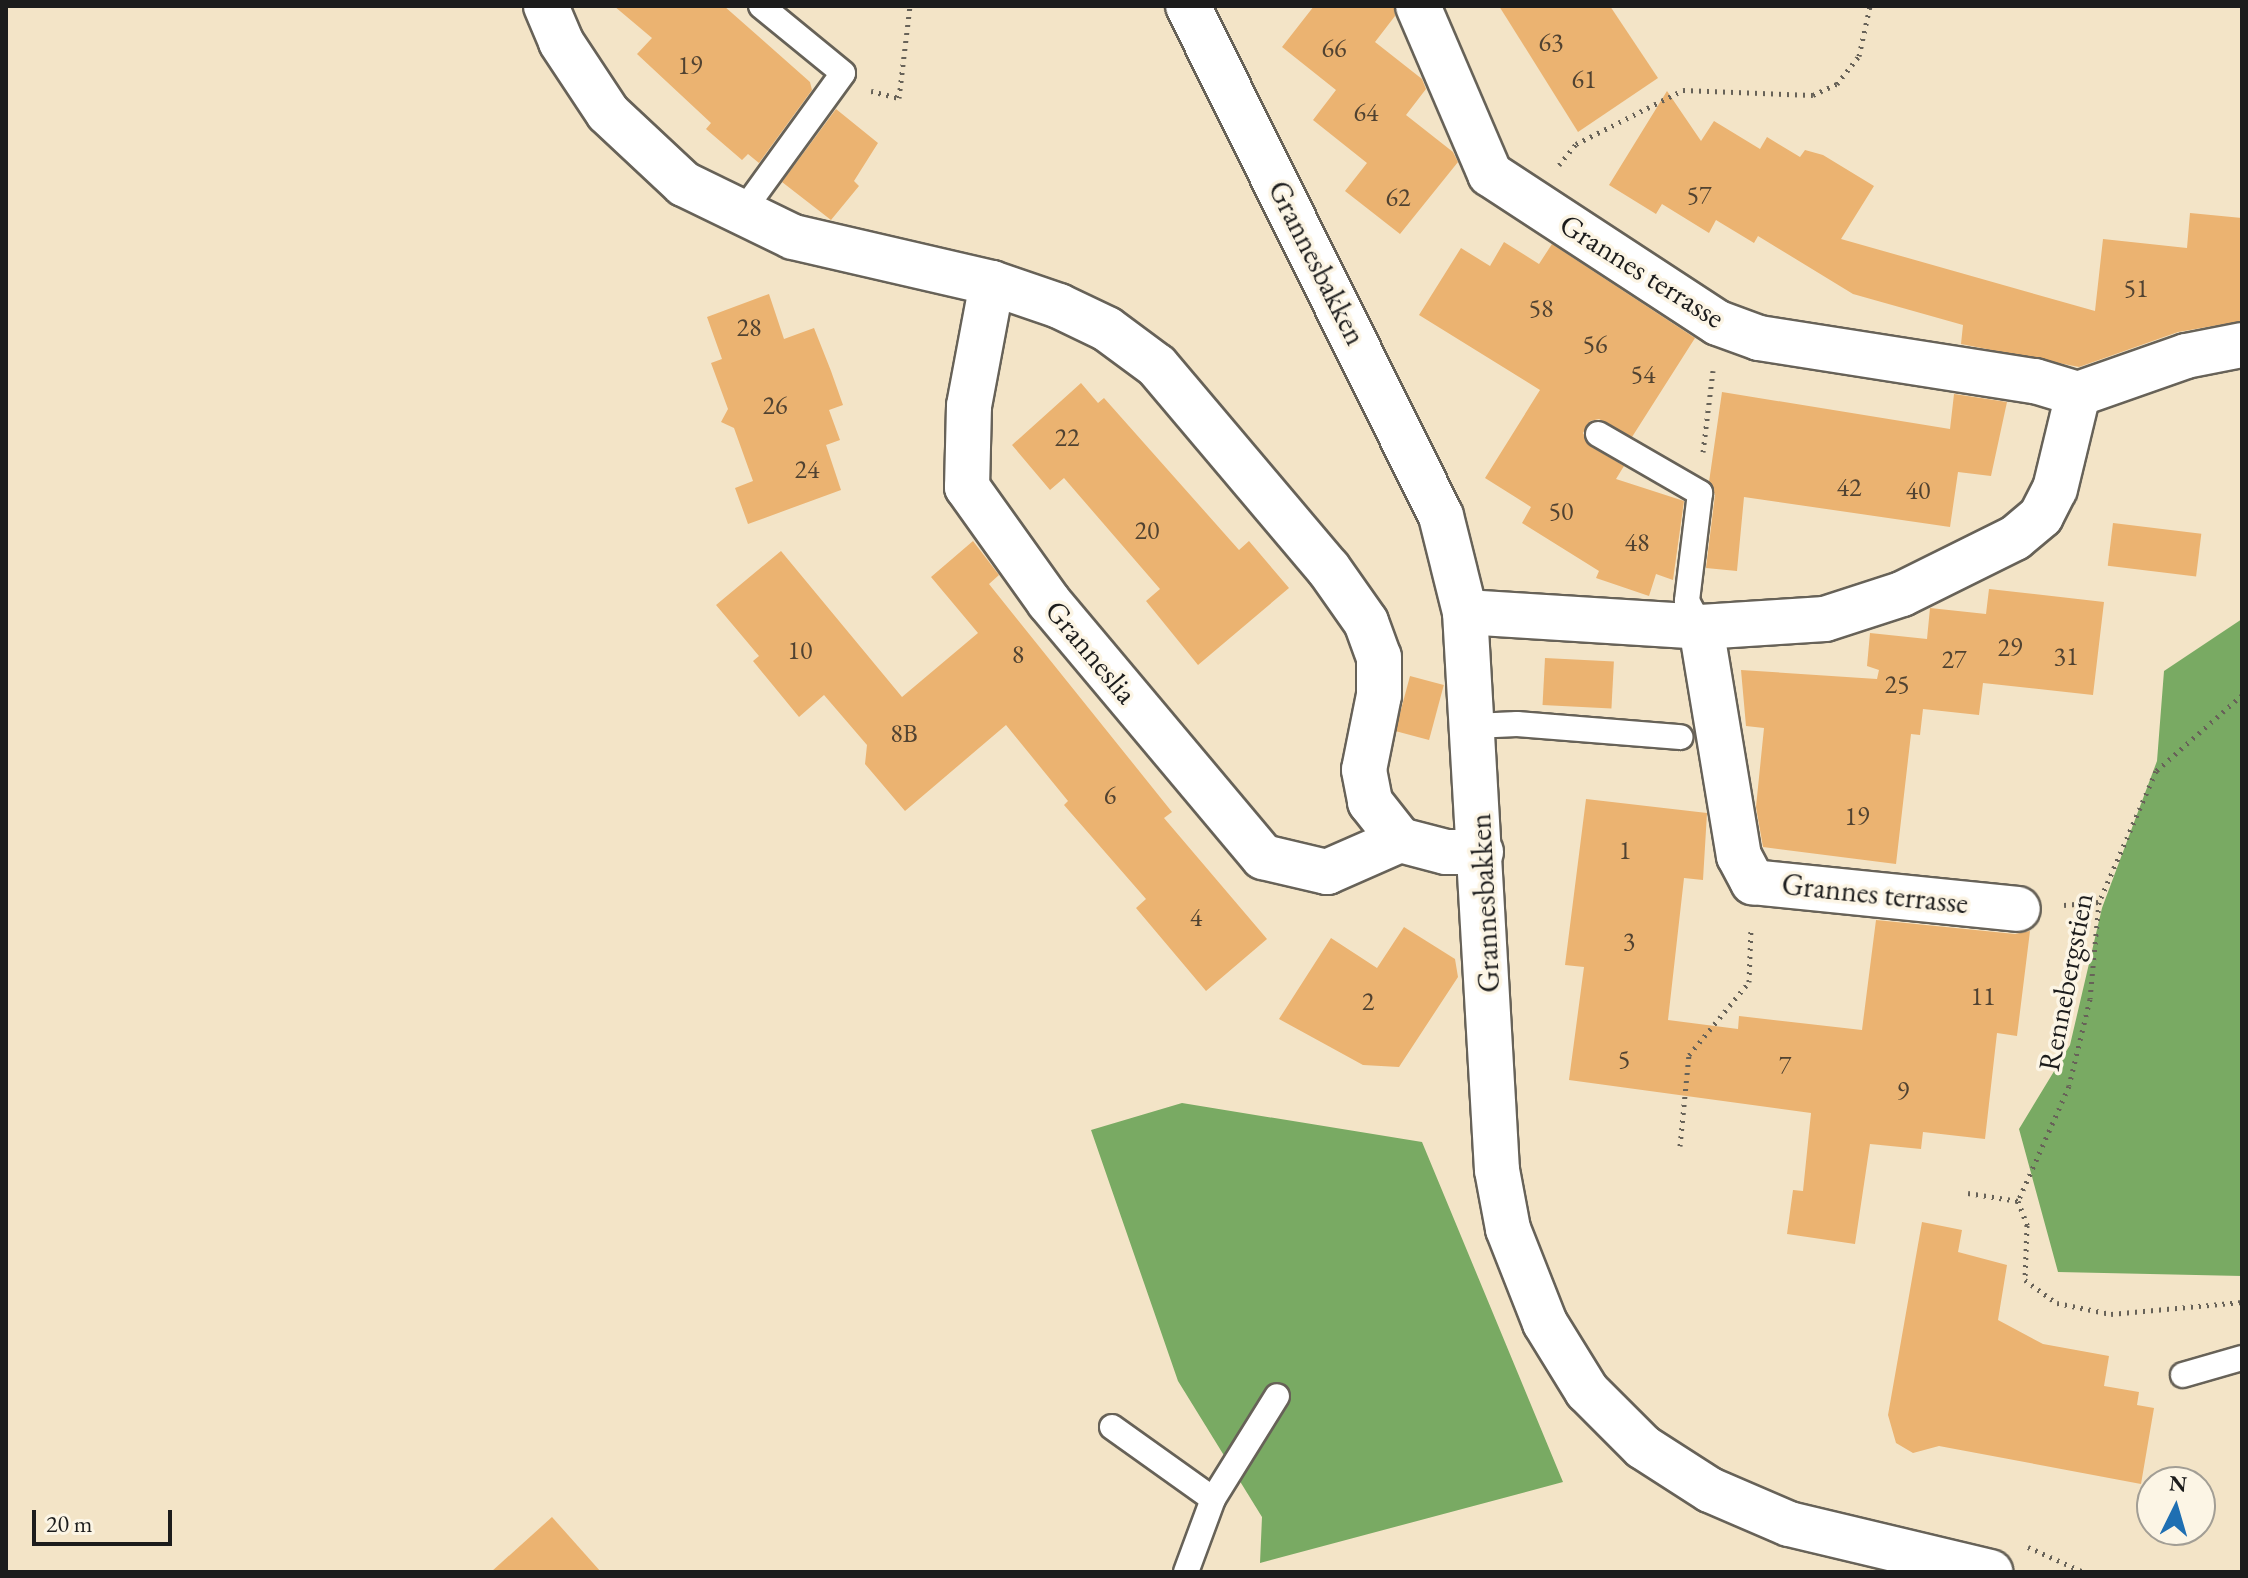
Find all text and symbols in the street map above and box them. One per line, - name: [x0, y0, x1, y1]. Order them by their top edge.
- house number: 63: [1539, 27, 1563, 59]
- house number: 66: [1322, 33, 1346, 65]
- house number: 19: [678, 50, 702, 82]
- house number: 61: [1572, 64, 1596, 96]
- house number: 64: [1354, 97, 1378, 129]
- street label: Grannesbakken: [1260, 175, 1374, 351]
- house number: 57: [1687, 180, 1711, 212]
- house number: 62: [1386, 182, 1410, 214]
- street label: Grannes terrasse: [1553, 206, 1731, 336]
- house number: 51: [2124, 273, 2148, 305]
- house number: 58: [1529, 293, 1553, 325]
- house number: 28: [737, 312, 761, 344]
- house number: 56: [1583, 329, 1607, 361]
- house number: 54: [1631, 359, 1655, 391]
- house number: 26: [763, 390, 787, 422]
- house number: 22: [1055, 422, 1079, 454]
- house number: 24: [795, 454, 819, 486]
- house number: 42: [1837, 472, 1861, 504]
- house number: 40: [1906, 475, 1930, 507]
- house number: 50: [1549, 496, 1573, 528]
- house number: 20: [1135, 515, 1159, 547]
- house number: 48: [1625, 527, 1649, 559]
- street label: Granneslia: [1038, 593, 1144, 711]
- house number: 29: [1998, 632, 2022, 664]
- house number: 10: [788, 635, 812, 667]
- house number: 8: [1012, 639, 1024, 671]
- house number: 31: [2054, 641, 2078, 673]
- house number: 27: [1942, 644, 1966, 676]
- house number: 25: [1885, 669, 1909, 701]
- house number: 8B: [890, 718, 918, 750]
- house number: 6: [1104, 780, 1116, 812]
- house number: 19: [1845, 801, 1869, 833]
- street label: Grannesbakken: [1462, 812, 1508, 994]
- house number: 1: [1619, 835, 1631, 867]
- street label: Grannes terrasse: [1780, 866, 1970, 922]
- street label: Rennebergstien: [2031, 890, 2101, 1074]
- house number: 4: [1190, 902, 1202, 934]
- house number: 3: [1623, 926, 1635, 958]
- house number: 11: [1971, 981, 1995, 1013]
- house number: 2: [1362, 986, 1374, 1018]
- house number: 5: [1618, 1044, 1630, 1076]
- house number: 7: [1779, 1050, 1791, 1082]
- house number: 9: [1897, 1076, 1909, 1108]
- north arrow: [2136, 1466, 2216, 1546]
- text: N: [2168, 1468, 2188, 1499]
- scale bar: [36, 1494, 176, 1544]
- text: 20 m: [46, 1508, 93, 1539]

